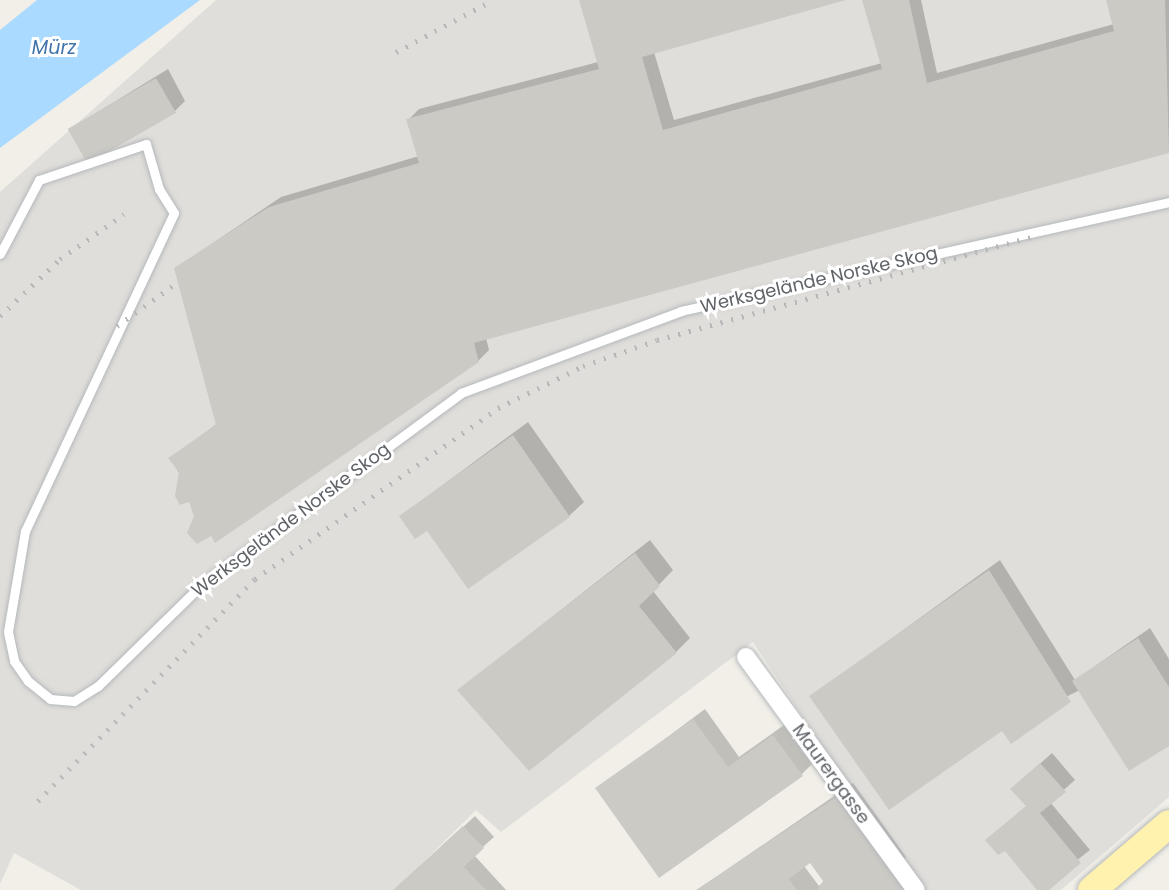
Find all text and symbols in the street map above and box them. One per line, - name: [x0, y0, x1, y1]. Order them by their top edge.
- water label: Mürz: [32, 37, 76, 59]
- street label: Werksgelände Norske Skog: [698, 242, 940, 318]
- street label: Werksgelände Norske Skog: [188, 438, 394, 602]
- street label: Maurergasse: [788, 720, 874, 828]

